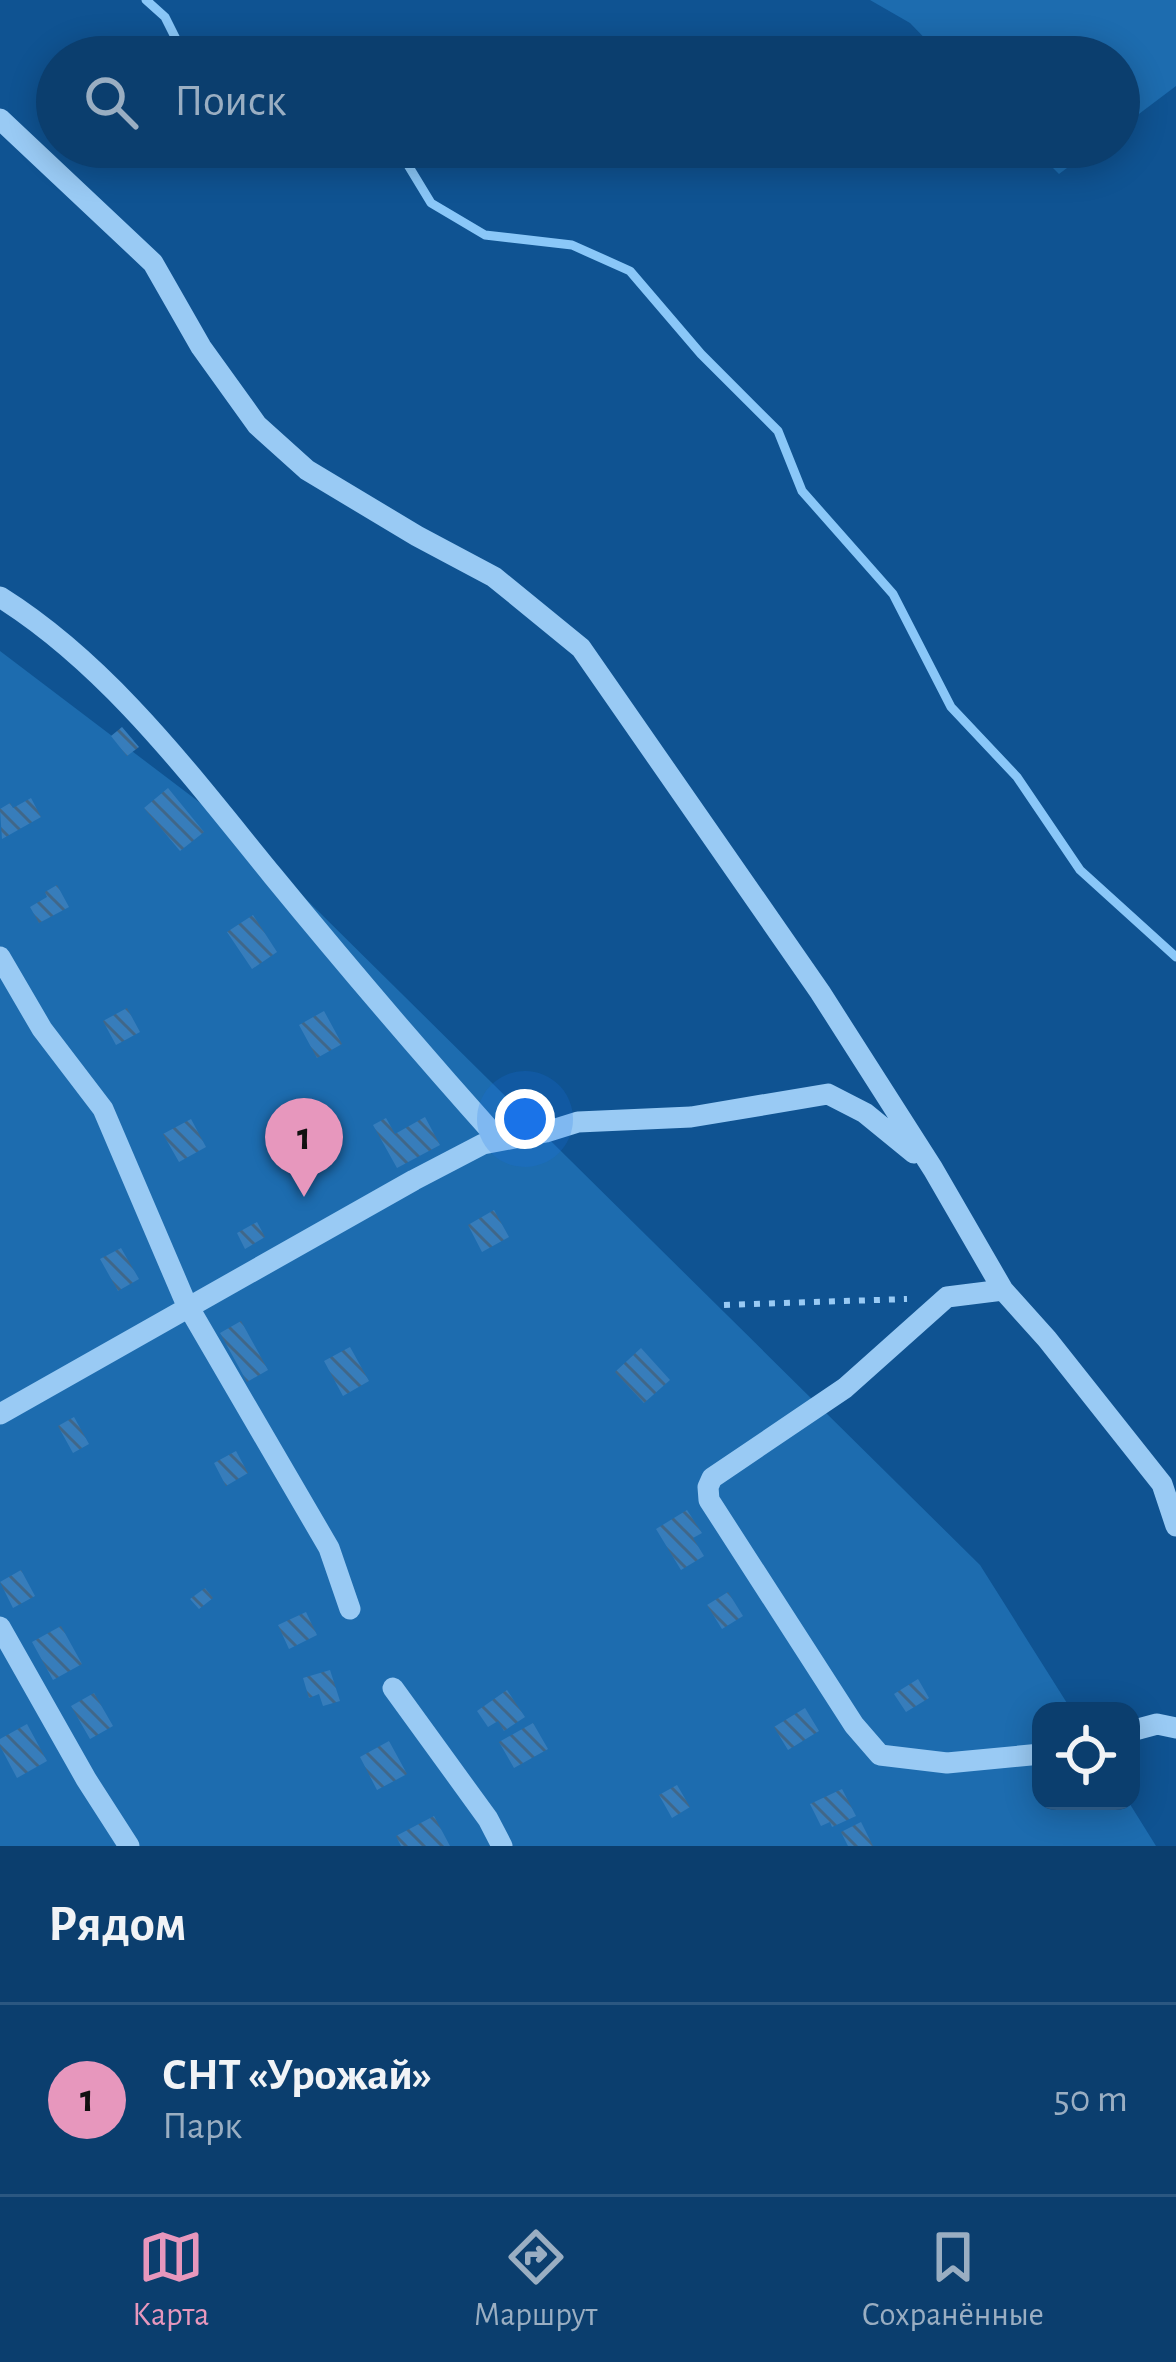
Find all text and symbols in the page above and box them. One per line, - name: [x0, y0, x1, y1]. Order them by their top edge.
- search box: [36, 36, 1140, 168]
- icon: search: [78, 69, 144, 135]
- text: Поиск: [174, 79, 286, 124]
- your location: [495, 1089, 555, 1149]
- pin: 1: [265, 1098, 343, 1197]
- map controls: [1032, 1702, 1140, 1810]
- button: locate: [1032, 1702, 1140, 1810]
- text: Рядом: [48, 1899, 187, 1950]
- text: СНТ «Урожай»: [162, 2053, 432, 2098]
- text: 1: [80, 2080, 94, 2119]
- text: 50 m: [1053, 2080, 1128, 2119]
- text: Парк: [162, 2107, 242, 2146]
- tab: Карта: [132, 2224, 209, 2336]
- tab: Маршрут: [474, 2224, 597, 2336]
- tab: Сохранённые: [862, 2224, 1044, 2336]

